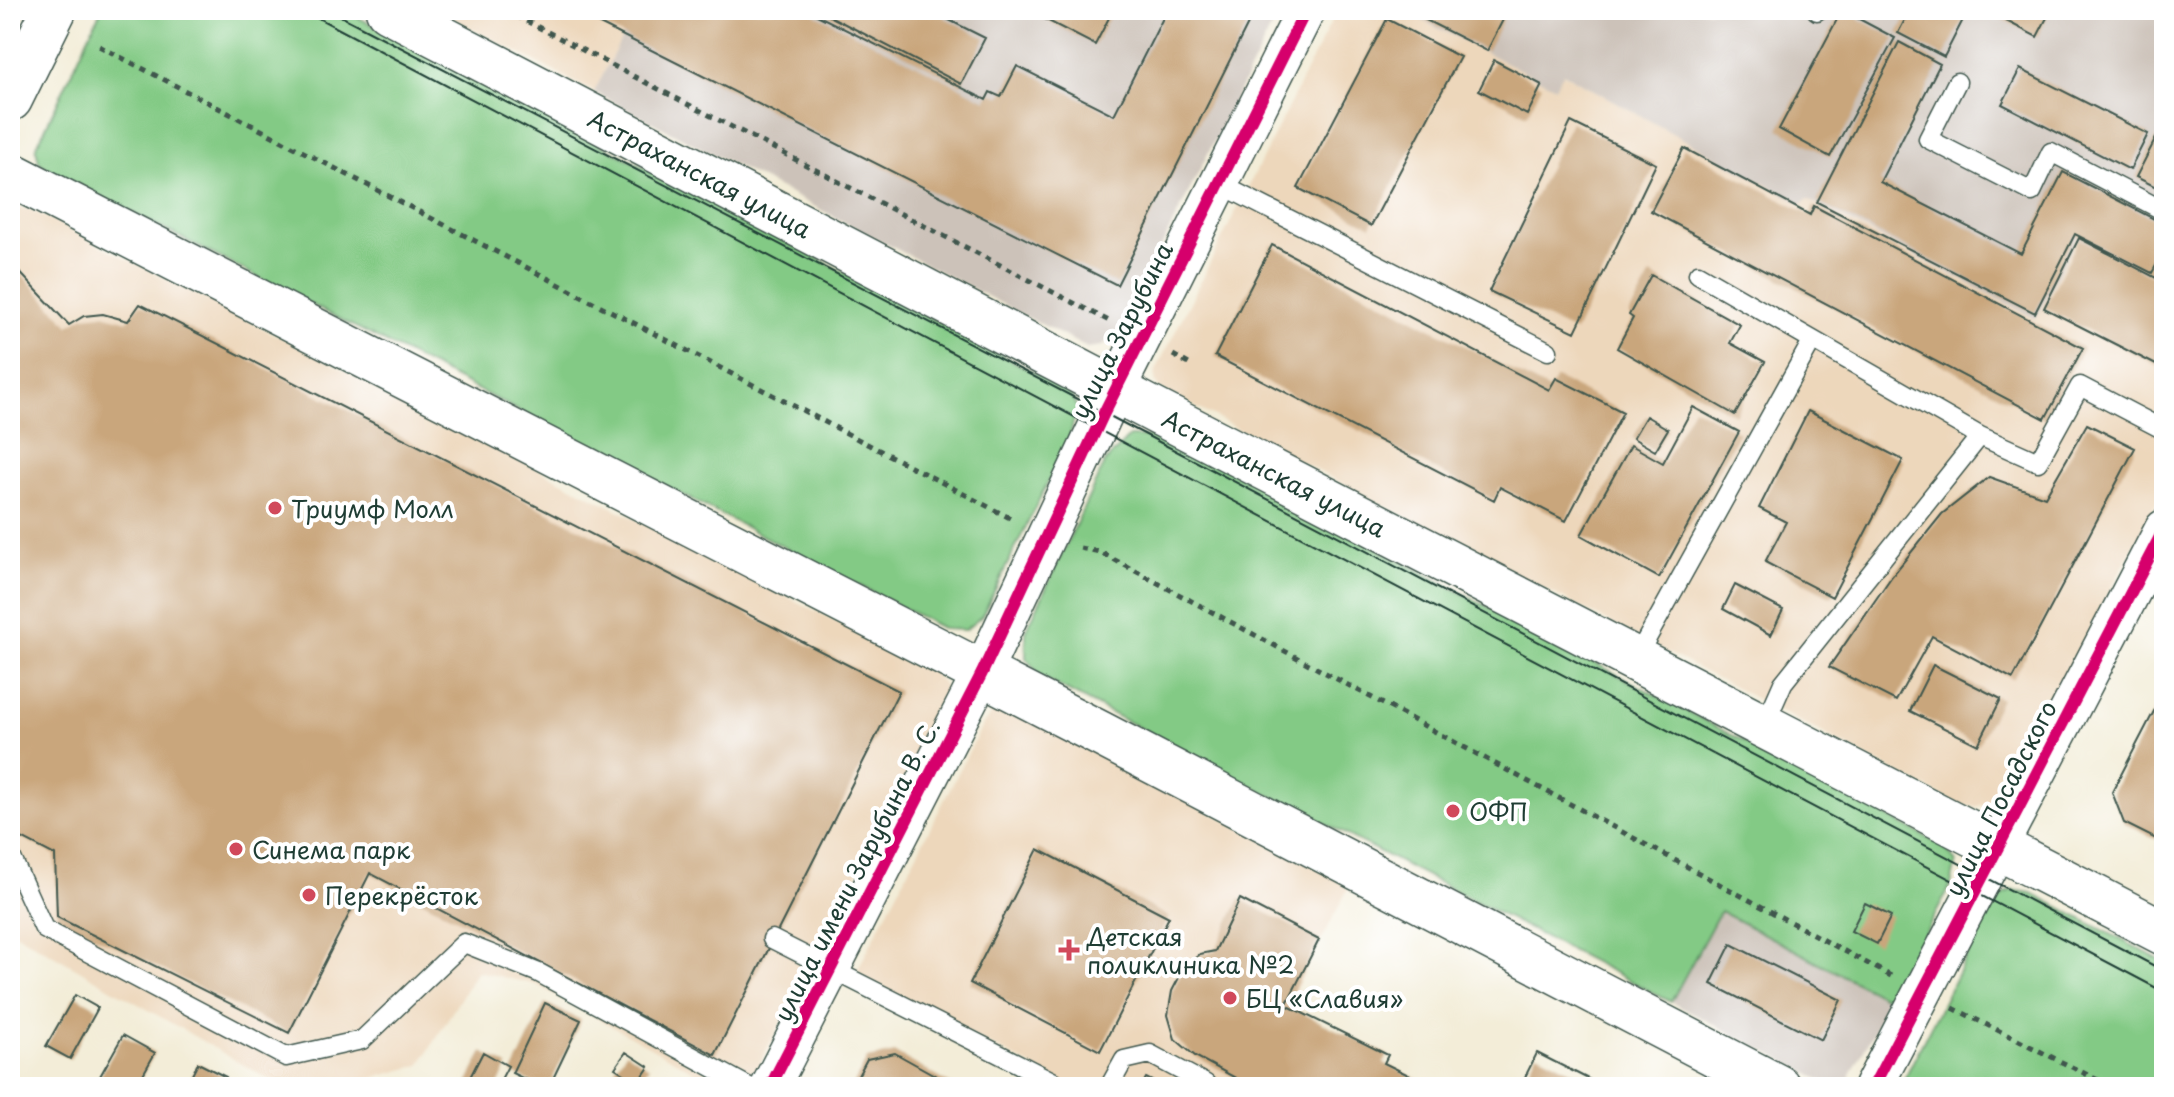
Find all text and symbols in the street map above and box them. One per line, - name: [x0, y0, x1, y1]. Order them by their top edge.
- street label: Астраханская улица: [582, 100, 818, 246]
- street label: улица Зарубина: [1061, 235, 1181, 425]
- street label: Астраханская улица: [1156, 400, 1393, 546]
- place label: Триумф Молл: [291, 490, 454, 526]
- marker: Триумф Молл: [266, 499, 284, 517]
- street label: улица Посадского: [1935, 694, 2065, 902]
- street label: улица имени Зарубина В. С.: [764, 713, 948, 1027]
- place label: ОФП: [1469, 793, 1528, 829]
- marker: ОФП: [1444, 802, 1462, 820]
- place label: Синема парк: [252, 831, 411, 867]
- marker: Синема парк: [227, 840, 245, 858]
- place label: Перекрёсток: [325, 877, 479, 913]
- marker: Перекрёсток: [300, 886, 318, 904]
- place label: Детская поликлиника №2: [1086, 918, 1295, 982]
- marker: Детская поликлиника №2: [1058, 939, 1080, 961]
- place label: БЦ «Славия»: [1246, 980, 1403, 1016]
- marker: БЦ «Славия»: [1221, 989, 1239, 1007]

